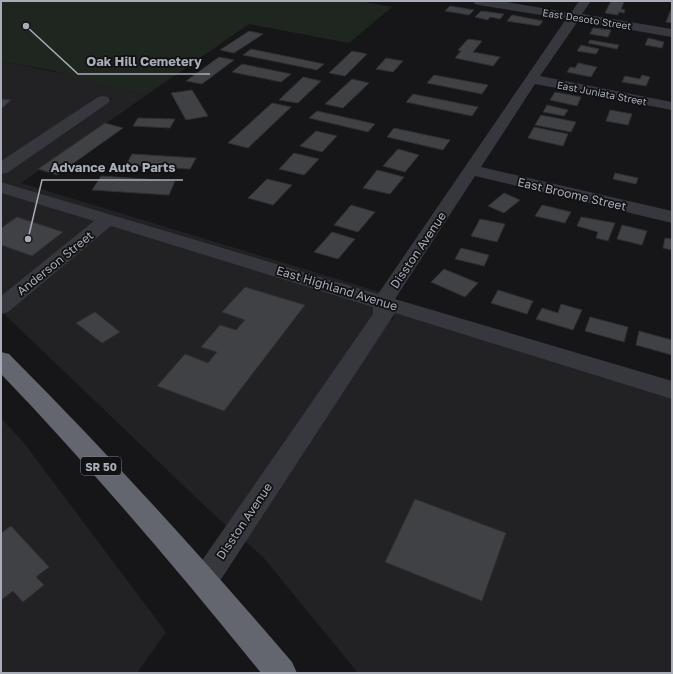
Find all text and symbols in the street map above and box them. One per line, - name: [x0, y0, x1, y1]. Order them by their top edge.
- street label: East Desoto Street: [542, 6, 632, 32]
- callout: Oak Hill Cemetery: [78, 49, 210, 74]
- text: Oak Hill Cemetery: [86, 53, 202, 69]
- street label: East Juniata Street: [556, 78, 648, 108]
- callout: Advance Auto Parts: [42, 155, 183, 180]
- text: Advance Auto Parts: [50, 159, 176, 175]
- street label: East Broome Street: [516, 174, 628, 214]
- street label: Disston Avenue: [387, 209, 449, 291]
- street label: Anderson Street: [14, 228, 96, 298]
- street label: East Highland Avenue: [275, 262, 399, 314]
- road number: SR 50: [81, 457, 121, 475]
- street label: Disston Avenue: [213, 480, 275, 562]

